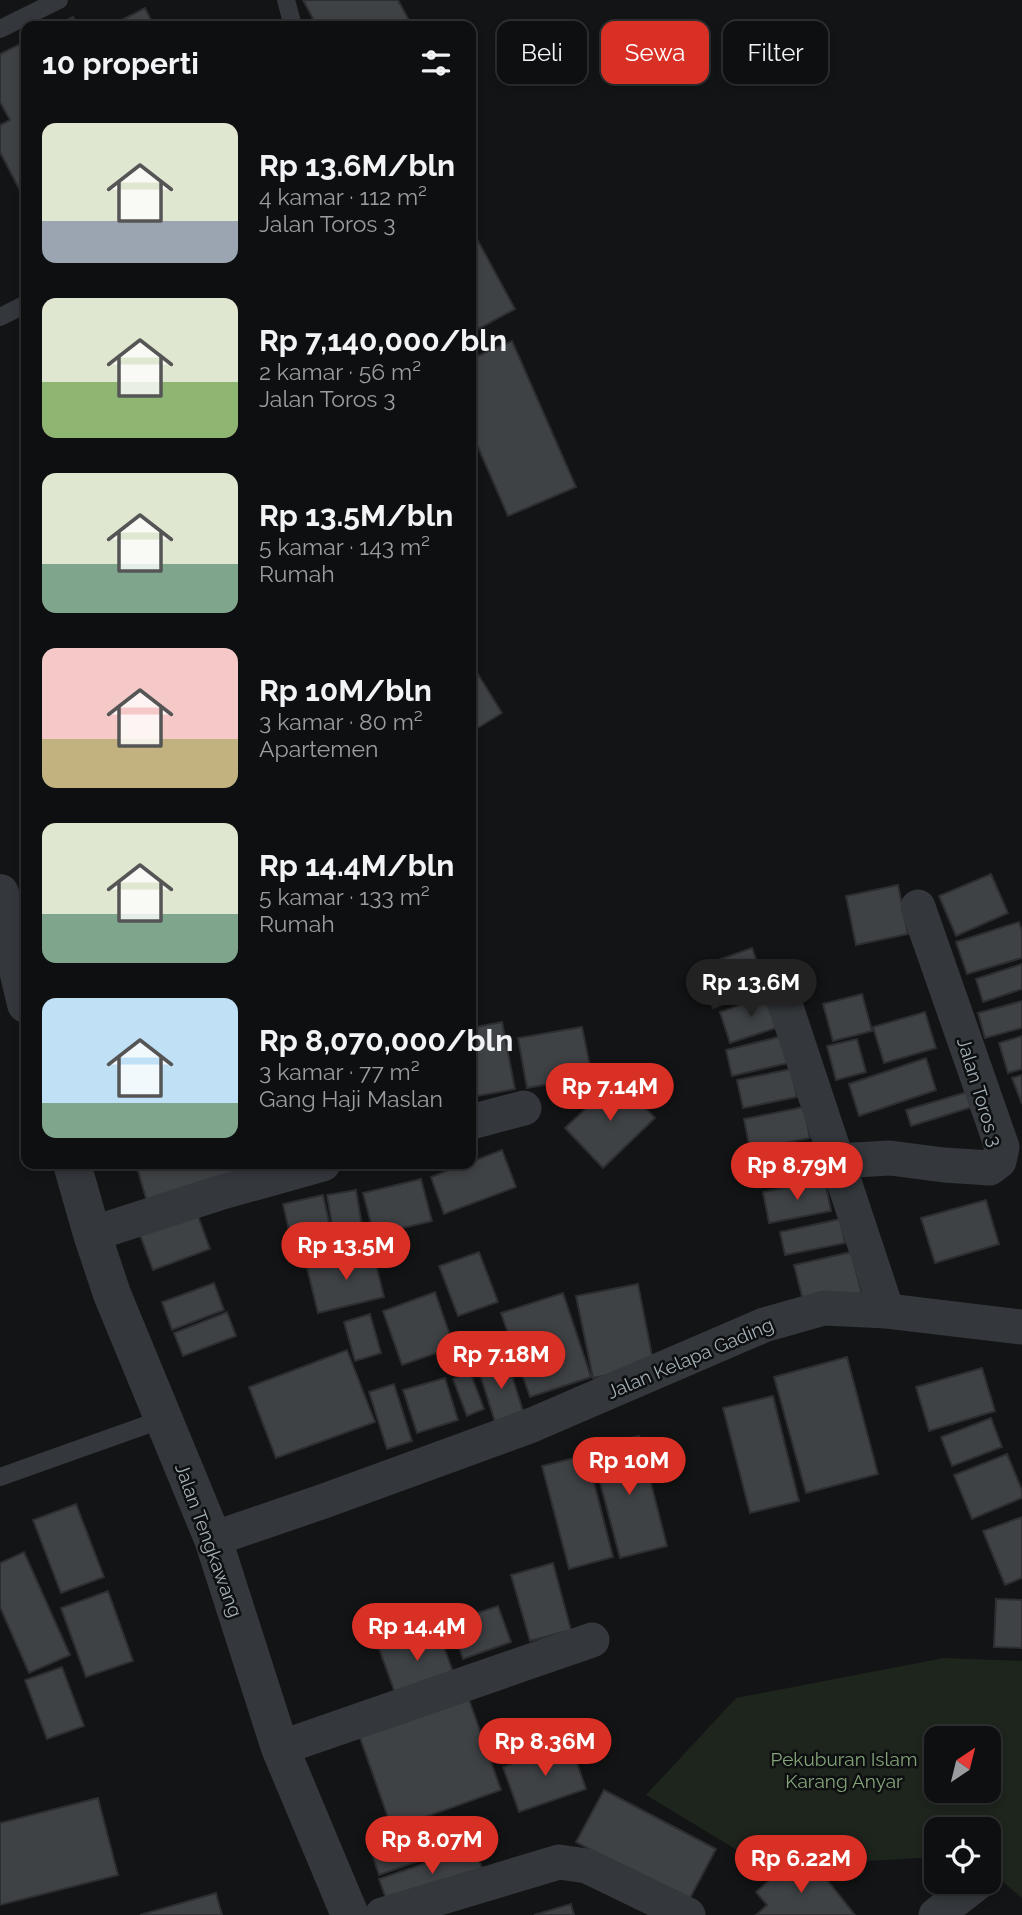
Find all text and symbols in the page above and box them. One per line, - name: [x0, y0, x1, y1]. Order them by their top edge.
- chip: Beli: [497, 21, 587, 84]
- chip: Sewa: [601, 21, 709, 84]
- chip: Filter: [723, 21, 828, 84]
- icon: filters: [417, 44, 455, 82]
- text: 10 properti: [42, 46, 199, 81]
- text: Rp 13.6M/bln: [259, 148, 455, 183]
- icon: home: [98, 151, 182, 235]
- text: 4 kamar · 112 m²: [259, 183, 427, 210]
- text: Jalan Toros 3: [259, 210, 396, 237]
- text: Rp 7,140,000/bln: [259, 323, 507, 358]
- icon: home: [98, 326, 182, 410]
- text: 2 kamar · 56 m²: [259, 358, 421, 385]
- text: Jalan Toros 3: [259, 385, 396, 412]
- text: Rp 13.5M/bln: [259, 498, 454, 533]
- icon: home: [98, 501, 182, 585]
- text: 5 kamar · 143 m²: [259, 533, 430, 560]
- text: Rumah: [259, 560, 335, 587]
- text: Rp 10M/bln: [259, 673, 432, 708]
- icon: home: [98, 676, 182, 760]
- text: 3 kamar · 80 m²: [259, 708, 423, 735]
- text: Apartemen: [259, 735, 378, 762]
- text: Rp 14.4M/bln: [259, 848, 454, 883]
- icon: home: [98, 851, 182, 935]
- text: 5 kamar · 133 m²: [259, 883, 430, 910]
- text: Rumah: [259, 910, 335, 937]
- pin: Rp 13.6M: [679, 960, 823, 1019]
- text: Rp 13.6M: [702, 968, 800, 995]
- text: Rp 8,070,000/bln: [259, 1023, 513, 1058]
- icon: home: [98, 1026, 182, 1110]
- street label: Jalan Toros 3: [953, 1035, 1007, 1149]
- text: 3 kamar · 77 m²: [259, 1058, 420, 1085]
- pin: Rp 7.14M: [538, 1064, 682, 1123]
- text: Rp 7.14M: [562, 1072, 658, 1099]
- text: Gang Haji Maslan: [259, 1085, 443, 1112]
- pin: Rp 8.79M: [725, 1142, 869, 1202]
- text: Rp 8.79M: [747, 1151, 847, 1178]
- pin: Rp 13.5M: [274, 1222, 418, 1282]
- text: Rp 13.5M: [297, 1231, 395, 1258]
- street label: Jalan Kelapa Gading: [603, 1313, 777, 1403]
- pin: Rp 7.18M: [429, 1332, 573, 1391]
- text: Rp 7.18M: [452, 1340, 550, 1367]
- pin: Rp 10M: [572, 1438, 686, 1497]
- text: Rp 10M: [589, 1446, 669, 1473]
- street label: Jalan Tengkawang: [171, 1460, 247, 1620]
- pin: Rp 14.4M: [345, 1604, 489, 1663]
- text: Rp 14.4M: [368, 1612, 466, 1639]
- pin: Rp 8.36M: [473, 1718, 617, 1778]
- north arrow: [924, 1726, 1001, 1802]
- map controls: [924, 1726, 1001, 1894]
- text: Rp 8.36M: [494, 1727, 596, 1754]
- park label: Pekuburan Islam Karang Anyar: [771, 1748, 917, 1792]
- pin: Rp 8.07M: [360, 1816, 504, 1876]
- button: locate: [924, 1817, 1001, 1894]
- text: Rp 8.07M: [381, 1825, 483, 1852]
- pin: Rp 6.22M: [729, 1836, 873, 1895]
- text: Rp 6.22M: [751, 1844, 851, 1871]

